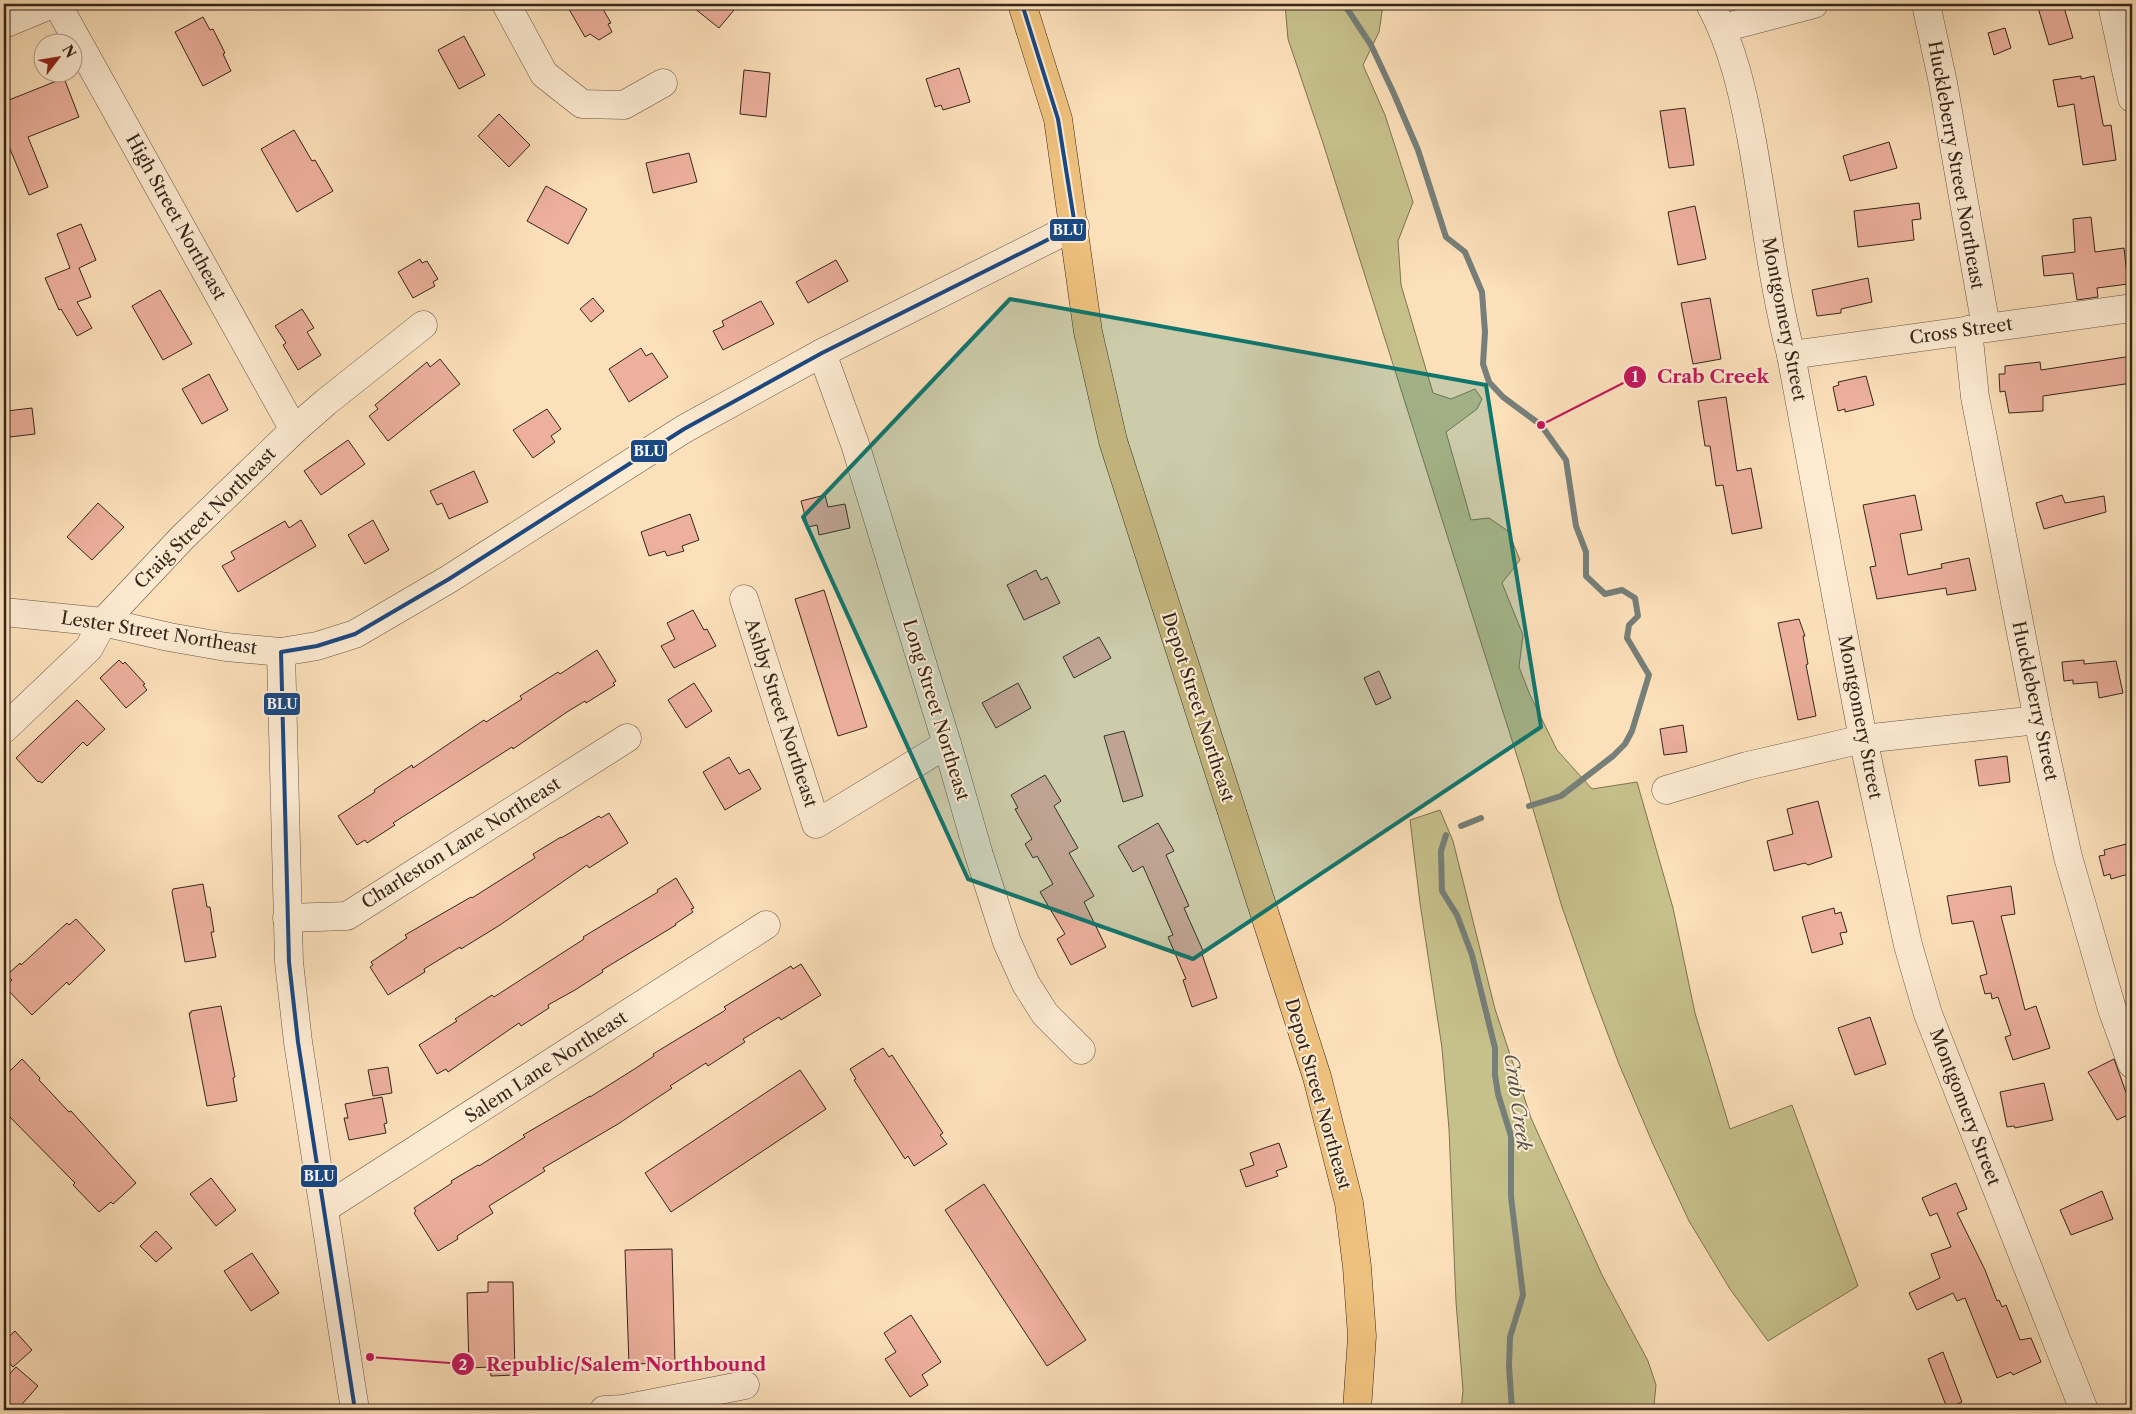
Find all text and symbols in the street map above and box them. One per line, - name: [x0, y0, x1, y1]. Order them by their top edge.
- north arrow: [32, 32, 82, 82]
- street label: Huckleberry Street Northeast: [1923, 39, 1989, 292]
- text: N: [58, 41, 80, 61]
- street label: High Street Northeast: [121, 130, 231, 304]
- line badge: BLU: [1049, 218, 1087, 242]
- text: BLU: [1052, 221, 1084, 239]
- street label: Montgomery Street: [1757, 235, 1811, 403]
- street label: Cross Street: [1908, 313, 2015, 349]
- callout: Crab Creek: [1622, 360, 1779, 394]
- text: Crab Creek: [1657, 365, 1770, 388]
- text: 1: [1632, 367, 1639, 386]
- line badge: BLU: [630, 439, 668, 463]
- street label: Craig Street Northeast: [130, 442, 281, 593]
- text: BLU: [633, 442, 665, 460]
- street label: Lester Street Northeast: [59, 607, 259, 659]
- street label: Depot Street Northeast: [1157, 609, 1239, 805]
- street label: Ashby Street Northeast: [740, 615, 822, 811]
- street label: Long Street Northeast: [898, 617, 974, 804]
- street label: Huckleberry Street: [2007, 619, 2063, 784]
- street label: Montgomery Street: [1833, 633, 1887, 801]
- line badge: BLU: [263, 692, 301, 716]
- text: BLU: [266, 695, 298, 713]
- street label: Charleston Lane Northeast: [357, 772, 565, 913]
- street label: Depot Street Northeast: [1280, 996, 1356, 1193]
- street label: Salem Lane Northeast: [461, 1006, 632, 1128]
- street label: Montgomery Street: [1925, 1025, 2005, 1189]
- water label: Crab Creek: [1499, 1052, 1536, 1152]
- line badge: BLU: [300, 1164, 338, 1188]
- text: BLU: [303, 1167, 335, 1185]
- callout: Republic/Salem Northbound: [451, 1347, 776, 1381]
- text: Republic/Salem Northbound: [486, 1353, 766, 1376]
- text: 2: [459, 1355, 468, 1374]

